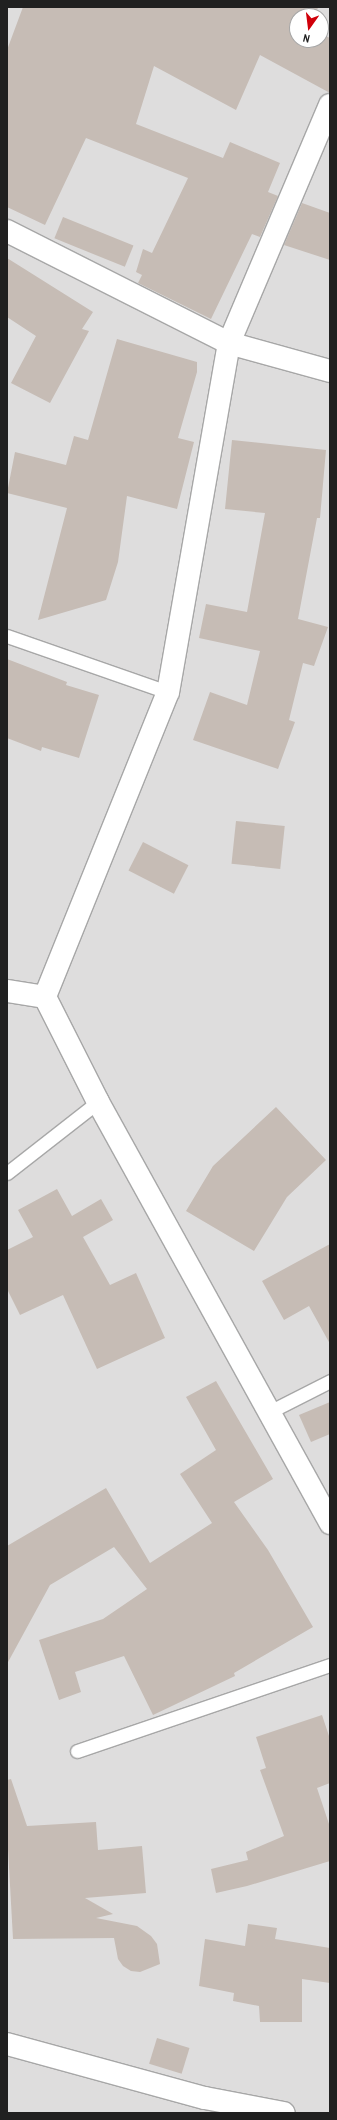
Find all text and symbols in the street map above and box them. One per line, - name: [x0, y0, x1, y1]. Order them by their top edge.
- north arrow: [289, 8, 329, 48]
- text: N: [301, 31, 311, 46]

